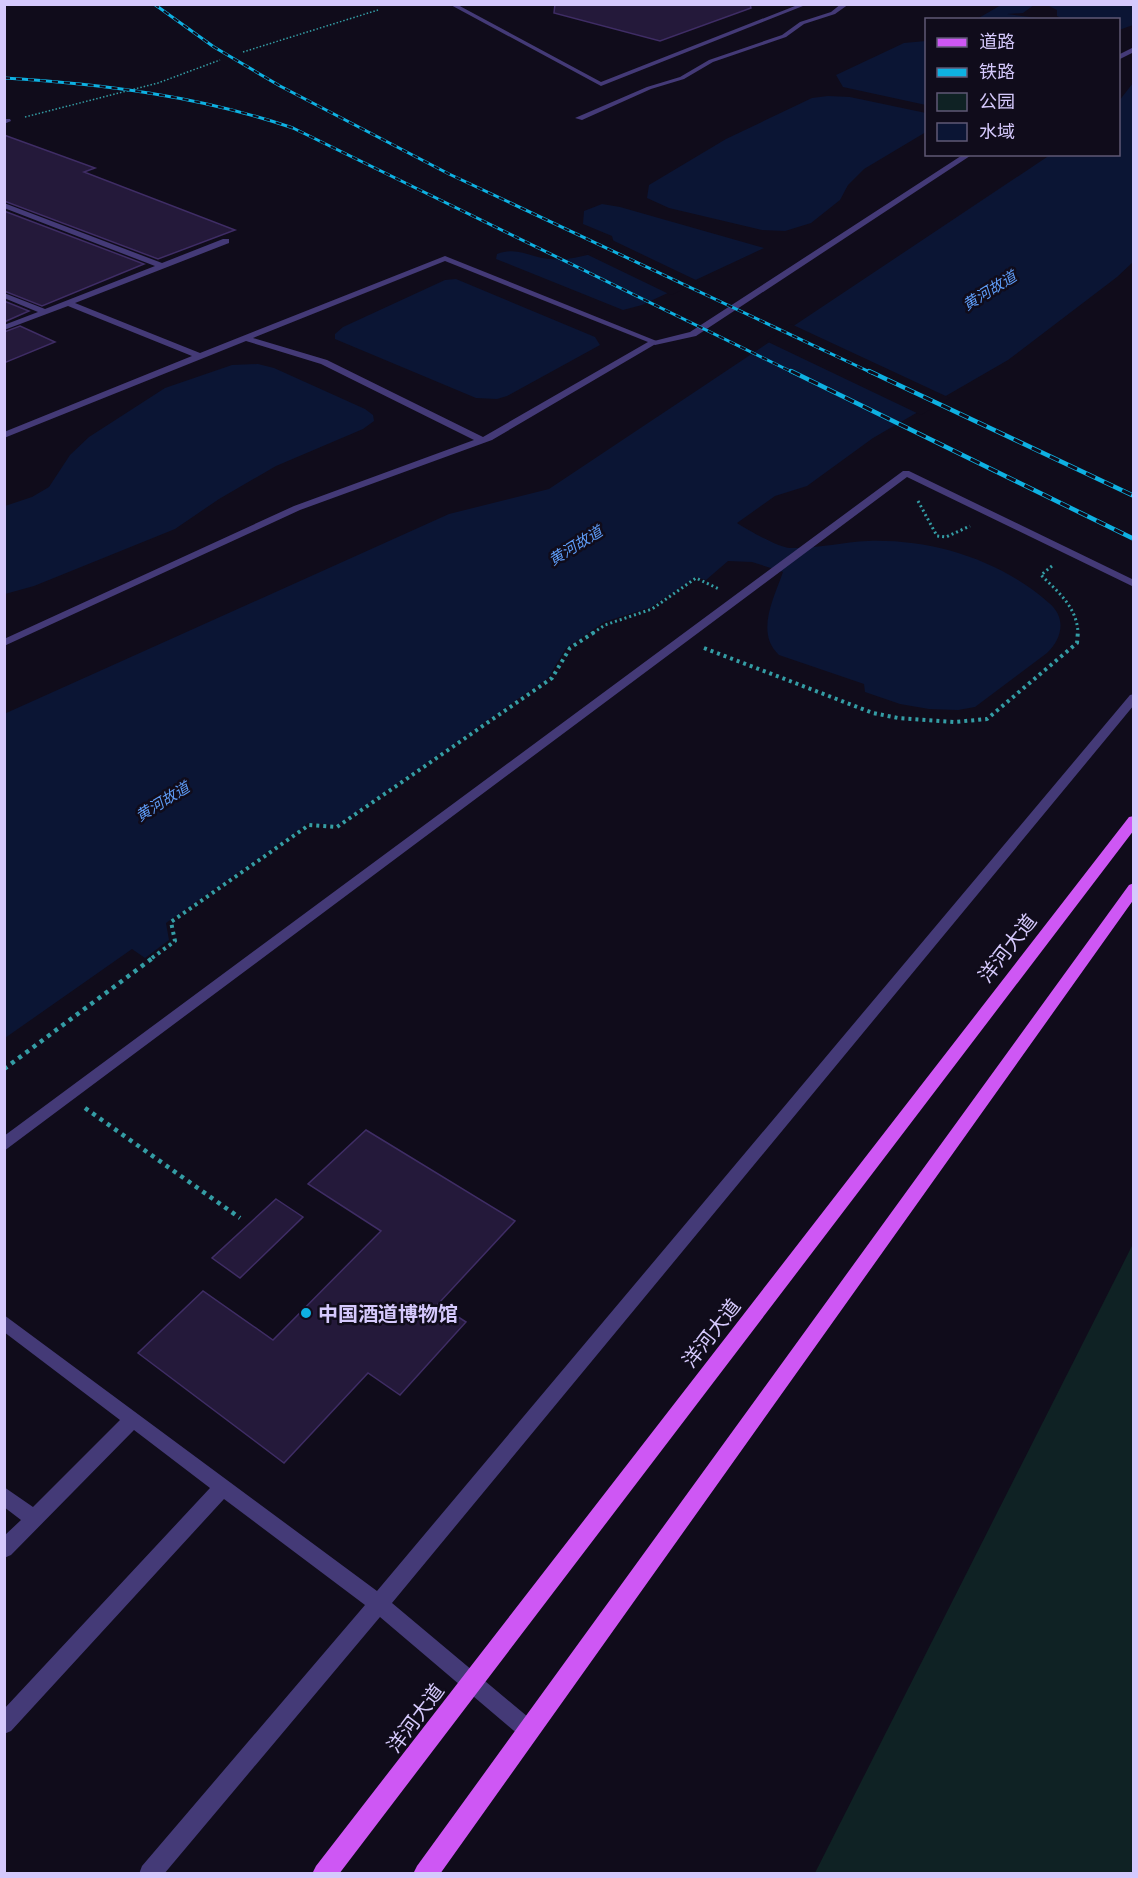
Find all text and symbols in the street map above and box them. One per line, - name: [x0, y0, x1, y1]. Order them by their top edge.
- legend: [925, 18, 1120, 156]
- text: 道路: [979, 29, 1015, 53]
- text: 铁路: [979, 59, 1015, 83]
- text: 公园: [979, 89, 1015, 113]
- text: 水域: [979, 119, 1015, 143]
- water label: 黄河故道: [958, 265, 1021, 314]
- water label: 黄河故道: [544, 520, 607, 569]
- water label: 黄河故道: [131, 776, 194, 825]
- street label: 洋河大道: [972, 908, 1042, 988]
- street label: 洋河大道: [676, 1293, 746, 1373]
- place label: 中国酒道博物馆: [318, 1300, 458, 1327]
- marker: 中国酒道博物馆: [299, 1306, 313, 1320]
- street label: 洋河大道: [380, 1678, 450, 1758]

